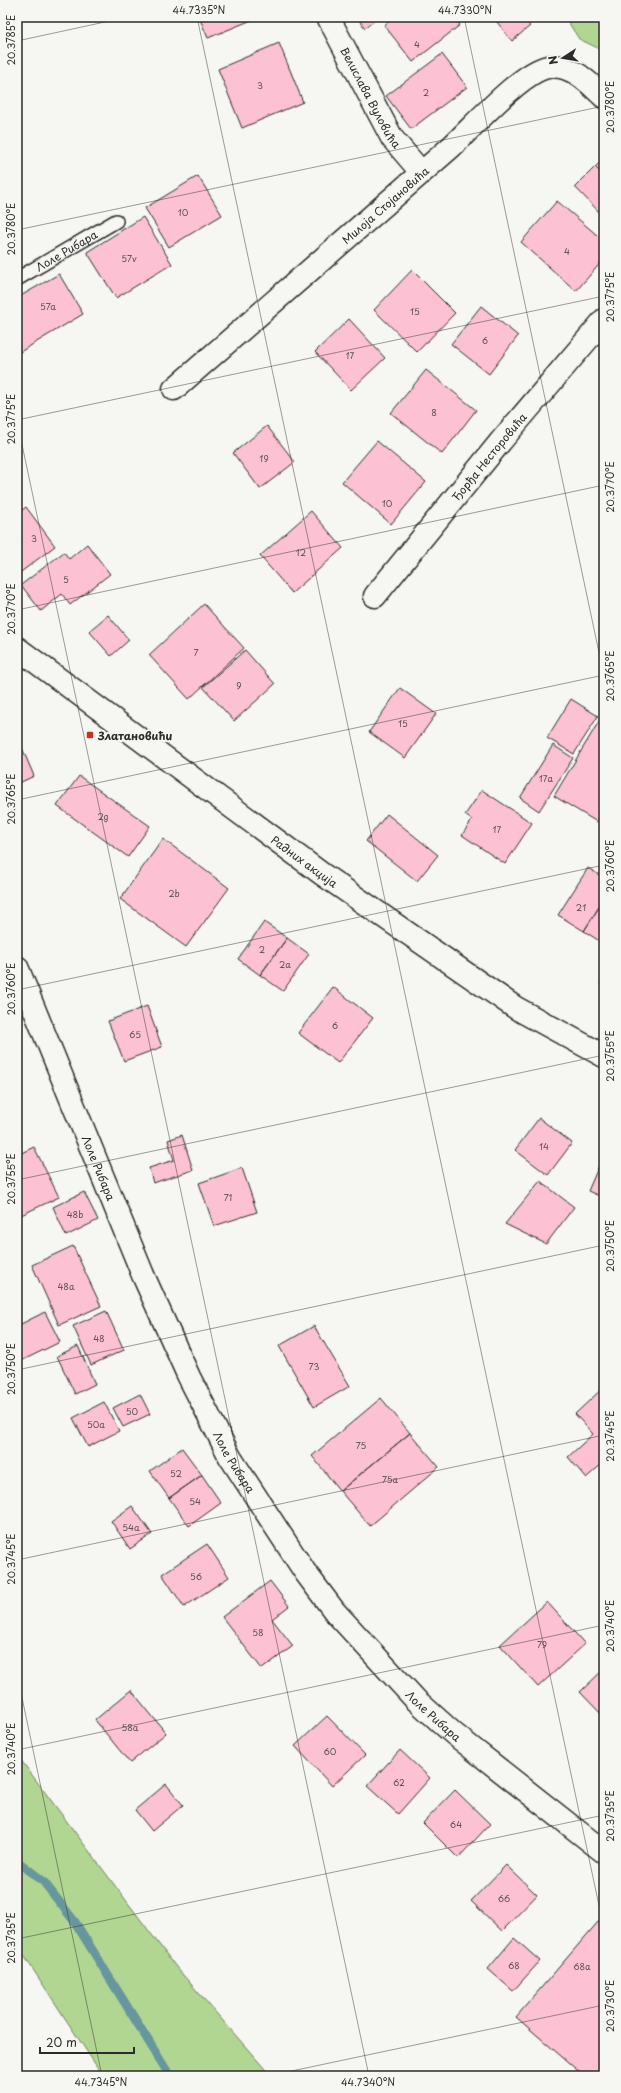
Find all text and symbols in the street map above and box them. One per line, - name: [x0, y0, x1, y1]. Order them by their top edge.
- text: 44.7335°N: [173, 2, 226, 17]
- text: 44.7330°N: [438, 2, 492, 17]
- text: 20.3785°E: [3, 15, 18, 65]
- house number: 4: [414, 37, 420, 51]
- north arrow: [543, 38, 583, 78]
- street label: Велислава Вуловића: [337, 44, 405, 151]
- text: N: [543, 54, 562, 66]
- house number: 3: [257, 78, 263, 92]
- text: 20.3780°E: [602, 81, 617, 133]
- house number: 2: [423, 85, 429, 99]
- street label: Милоја Стојановића: [338, 162, 432, 248]
- text: 20.3780°E: [3, 203, 18, 255]
- house number: 10: [178, 205, 189, 219]
- street label: Лоле Рибара: [32, 225, 100, 275]
- house number: 4: [564, 244, 570, 258]
- house number: 57v: [121, 251, 137, 265]
- text: 20.3775°E: [602, 272, 617, 322]
- house number: 57a: [40, 299, 56, 313]
- house number: 15: [410, 304, 420, 318]
- house number: 6: [482, 333, 488, 347]
- house number: 17: [346, 348, 355, 362]
- text: 20.3775°E: [3, 394, 18, 444]
- house number: 8: [431, 405, 437, 419]
- street label: Ђорђа Несторовића: [447, 409, 530, 504]
- house number: 19: [259, 451, 269, 465]
- text: 20.3770°E: [602, 461, 617, 513]
- house number: 10: [382, 496, 393, 510]
- house number: 3: [31, 531, 37, 545]
- house number: 12: [296, 545, 306, 559]
- house number: 5: [63, 572, 69, 586]
- text: 20.3770°E: [3, 583, 18, 635]
- house number: 7: [193, 645, 199, 659]
- text: 20.3765°E: [602, 651, 617, 702]
- house number: 9: [236, 678, 242, 692]
- house number: 15: [398, 716, 408, 730]
- place label: Златановићи: [97, 727, 172, 744]
- marker: Златановићи: [85, 730, 95, 740]
- house number: 17a: [539, 771, 554, 785]
- text: 20.3765°E: [3, 774, 18, 825]
- house number: 2g: [97, 809, 109, 823]
- house number: 17: [493, 822, 502, 836]
- street label: Радних акција: [268, 831, 342, 891]
- text: 20.3760°E: [602, 840, 617, 892]
- house number: 2b: [168, 886, 180, 900]
- house number: 21: [576, 900, 586, 914]
- house number: 2: [259, 942, 265, 956]
- house number: 2a: [279, 957, 291, 971]
- text: 20.3760°E: [3, 963, 18, 1015]
- house number: 6: [332, 1018, 338, 1032]
- house number: 65: [129, 1027, 141, 1041]
- text: 20.3755°E: [602, 1030, 617, 1082]
- street label: Лоле Рибара: [78, 1133, 120, 1203]
- house number: 14: [539, 1139, 549, 1153]
- text: 20.3755°E: [3, 1153, 18, 1205]
- house number: 71: [224, 1190, 232, 1204]
- house number: 48b: [67, 1207, 83, 1221]
- text: 20.3750°E: [602, 1220, 617, 1272]
- house number: 48a: [57, 1279, 75, 1293]
- house number: 48: [93, 1331, 105, 1345]
- text: 20.3750°E: [3, 1343, 18, 1395]
- house number: 73: [309, 1359, 319, 1373]
- house number: 50: [126, 1404, 139, 1418]
- text: 20.3745°E: [602, 1410, 617, 1462]
- house number: 50a: [87, 1417, 105, 1431]
- street label: Лоле Рибара: [210, 1428, 260, 1496]
- house number: 75: [356, 1438, 366, 1452]
- house number: 52: [170, 1466, 182, 1480]
- house number: 75a: [382, 1472, 398, 1486]
- house number: 54: [189, 1494, 201, 1508]
- house number: 54a: [122, 1520, 140, 1534]
- text: 20.3745°E: [3, 1533, 18, 1585]
- house number: 56: [190, 1569, 202, 1583]
- text: 20.3740°E: [602, 1600, 617, 1652]
- house number: 58: [252, 1625, 264, 1639]
- house number: 79: [537, 1637, 547, 1651]
- street label: Лоле Рибара: [402, 1686, 465, 1745]
- house number: 58a: [121, 1720, 139, 1734]
- text: 20.3740°E: [3, 1723, 18, 1775]
- house number: 60: [324, 1744, 337, 1758]
- house number: 62: [393, 1775, 405, 1789]
- text: 20.3735°E: [602, 1790, 617, 1842]
- house number: 64: [450, 1817, 462, 1831]
- house number: 66: [498, 1891, 510, 1905]
- text: 20.3735°E: [3, 1912, 18, 1964]
- house number: 68: [508, 1958, 520, 1972]
- house number: 68a: [573, 1959, 591, 1973]
- text: 20.3730°E: [602, 1980, 617, 2032]
- scale bar: [40, 2029, 134, 2055]
- text: 20 m: [46, 2033, 77, 2051]
- text: 44.7345°N: [75, 2074, 128, 2089]
- text: 44.7340°N: [341, 2074, 395, 2089]

